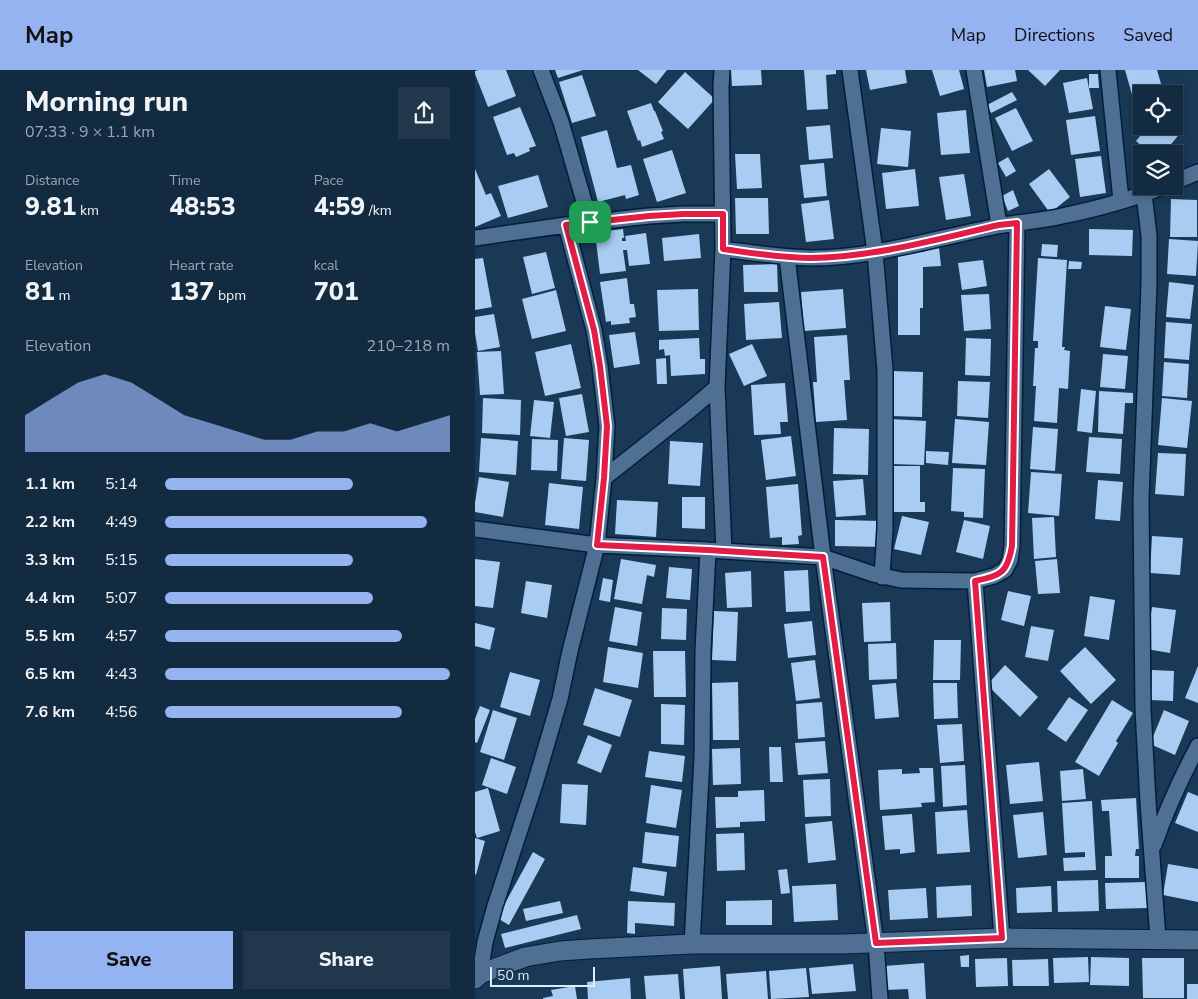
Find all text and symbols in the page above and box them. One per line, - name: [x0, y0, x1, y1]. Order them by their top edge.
- text: Map: [25, 19, 73, 51]
- text: Map: [951, 23, 986, 47]
- text: Directions: [1014, 23, 1095, 47]
- text: Saved: [1123, 23, 1173, 47]
- text: Morning run: [25, 83, 188, 121]
- map controls: [1133, 85, 1183, 195]
- button: locate: [1133, 85, 1183, 135]
- button: share: [398, 87, 450, 139]
- text: 07:33 · 9 × 1.1 km: [25, 121, 155, 143]
- button: layers: [1133, 145, 1183, 195]
- text: Distance: [25, 171, 79, 190]
- text: Time: [169, 171, 200, 190]
- text: Pace: [314, 171, 343, 190]
- text: 9.81: [25, 190, 77, 224]
- text: 48:53: [169, 190, 236, 224]
- text: 4:59: [314, 190, 365, 224]
- text: km: [77, 201, 99, 220]
- text: /km: [365, 201, 392, 220]
- pin: [569, 201, 611, 243]
- icon: arrive: [576, 208, 604, 236]
- text: Elevation: [25, 256, 83, 275]
- text: Heart rate: [169, 256, 233, 275]
- text: kcal: [314, 256, 338, 275]
- text: 81: [25, 275, 55, 309]
- text: 137: [169, 275, 214, 309]
- text: 701: [314, 275, 359, 309]
- text: m: [55, 286, 71, 305]
- text: bpm: [214, 286, 246, 305]
- text: Elevation: [25, 335, 91, 357]
- text: 210–218 m: [367, 335, 450, 357]
- text: 1.1 km: [25, 473, 75, 495]
- text: 5:14: [105, 473, 137, 495]
- text: 2.2 km: [25, 511, 75, 533]
- text: 4:49: [105, 511, 137, 533]
- text: 3.3 km: [25, 549, 75, 571]
- text: 5:15: [105, 549, 137, 571]
- text: 4.4 km: [25, 587, 75, 609]
- text: 5:07: [105, 587, 137, 609]
- text: 5.5 km: [25, 625, 75, 647]
- text: 4:57: [105, 625, 137, 647]
- text: 6.5 km: [25, 663, 75, 685]
- text: 4:43: [105, 663, 137, 685]
- text: 7.6 km: [25, 701, 75, 723]
- text: 4:56: [105, 701, 137, 723]
- button: Save: [25, 931, 233, 989]
- button: Share: [243, 931, 450, 989]
- scale bar: [490, 964, 595, 987]
- text: 50 m: [497, 966, 529, 985]

